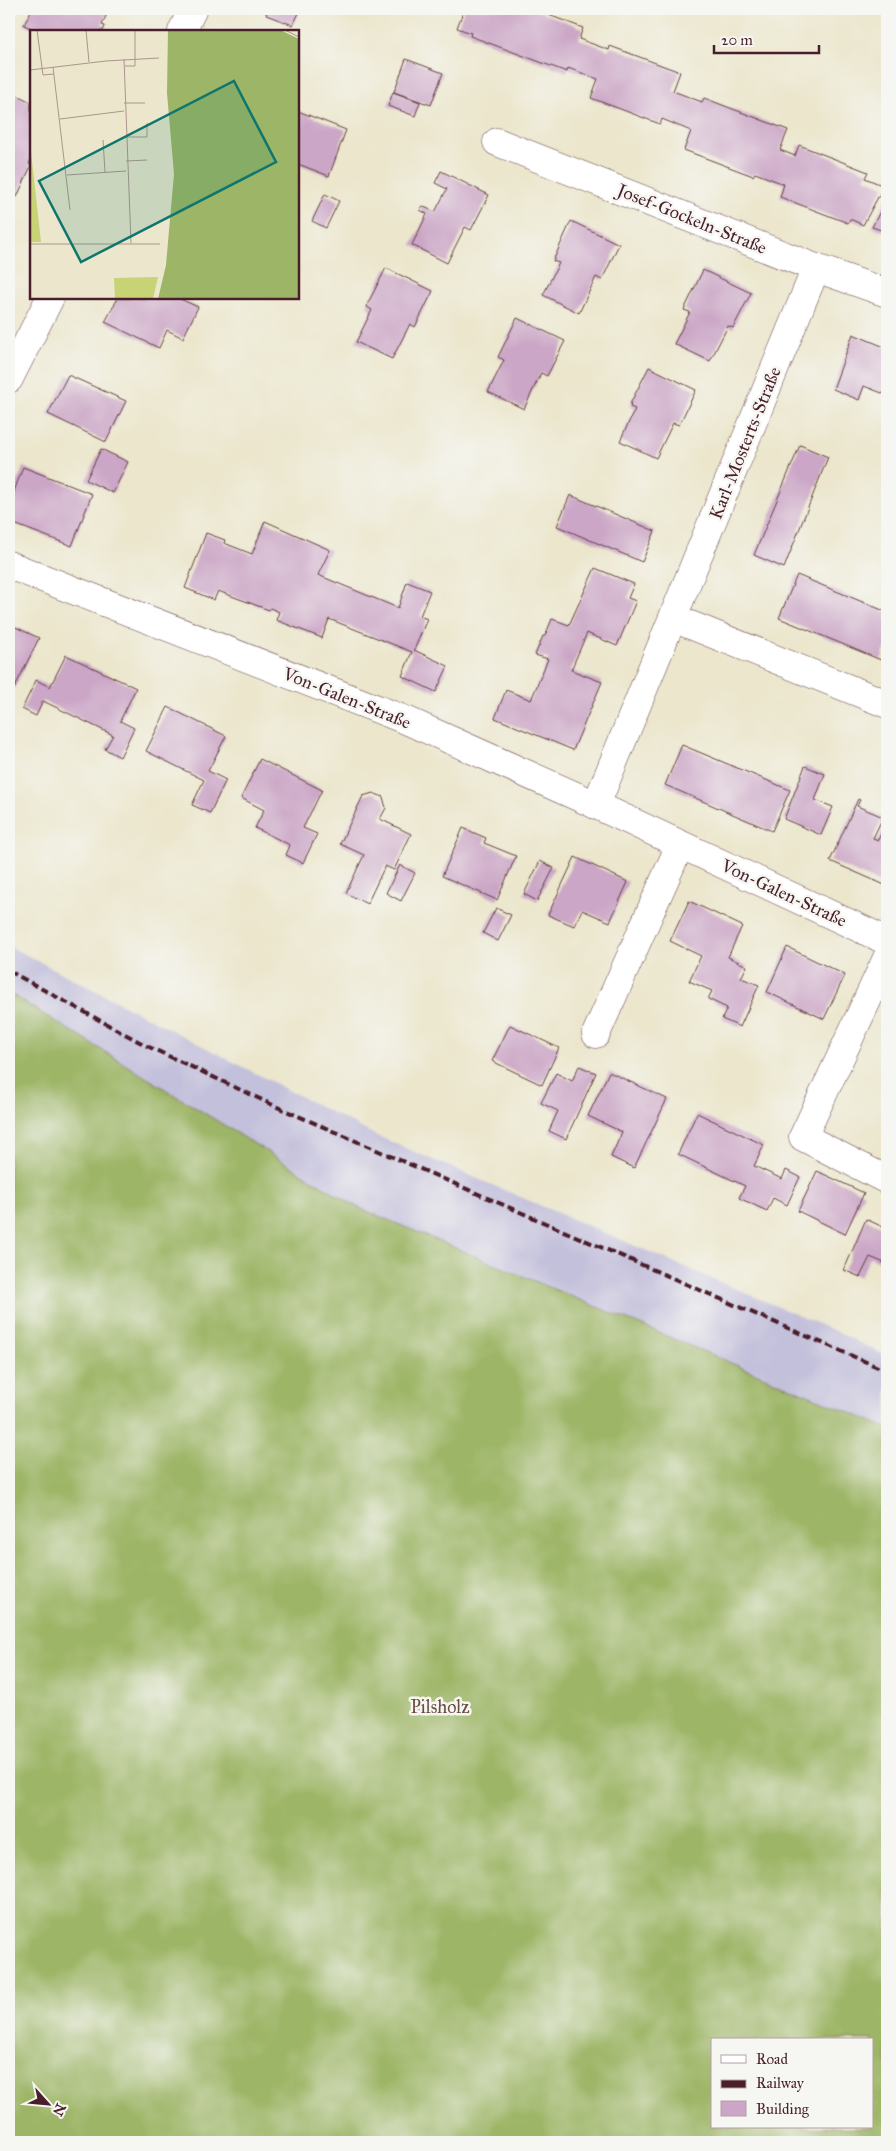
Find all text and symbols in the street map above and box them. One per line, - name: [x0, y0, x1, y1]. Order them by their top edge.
- scale bar: [714, 22, 818, 54]
- inset map: [30, 30, 299, 299]
- text: 20 m: [721, 31, 753, 49]
- street label: Josef-Gockeln-Straße: [612, 178, 770, 260]
- street label: Karl-Mosterts-Straße: [704, 364, 786, 522]
- street label: Von-Galen-Straße: [279, 662, 414, 734]
- street label: Von-Galen-Straße: [717, 854, 850, 932]
- park label: Pilsholz: [411, 1696, 469, 1718]
- legend: [711, 2038, 874, 2128]
- text: Road: [756, 2050, 788, 2068]
- text: Railway: [756, 2074, 805, 2092]
- north arrow: [22, 2078, 72, 2128]
- text: Building: [756, 2100, 810, 2118]
- text: N: [49, 2101, 69, 2119]

